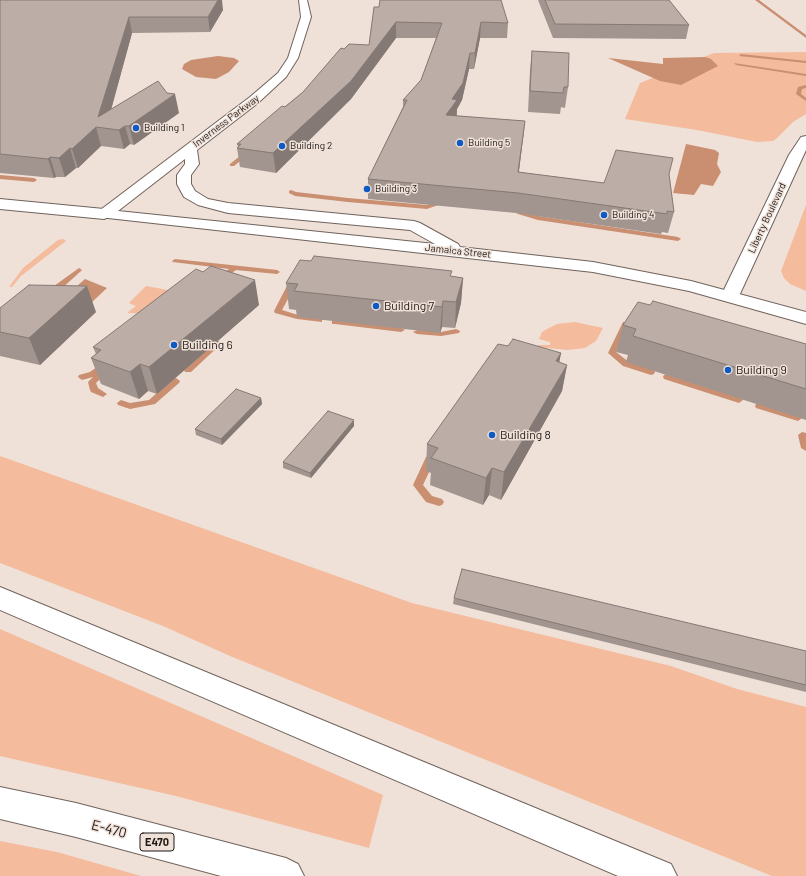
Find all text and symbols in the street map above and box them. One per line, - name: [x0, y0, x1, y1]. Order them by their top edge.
- street label: Inverness Parkway: [190, 92, 262, 150]
- place label: Building 1: [144, 122, 185, 134]
- marker: Building 1: [131, 123, 141, 133]
- place label: Building 5: [468, 137, 510, 149]
- marker: Building 5: [455, 138, 465, 148]
- place label: Building 2: [290, 140, 332, 152]
- marker: Building 2: [277, 141, 287, 151]
- street label: Liberty Boulevard: [745, 181, 789, 255]
- place label: Building 3: [375, 183, 417, 195]
- marker: Building 3: [362, 184, 372, 194]
- place label: Building 4: [612, 209, 655, 221]
- marker: Building 4: [599, 210, 609, 220]
- street label: Jamaica Street: [424, 242, 492, 260]
- place label: Building 7: [384, 299, 434, 313]
- marker: Building 7: [371, 301, 381, 311]
- place label: Building 6: [182, 338, 233, 352]
- marker: Building 6: [169, 340, 179, 350]
- place label: Building 9: [736, 363, 787, 377]
- marker: Building 9: [723, 365, 733, 375]
- place label: Building 8: [500, 428, 551, 442]
- marker: Building 8: [487, 430, 497, 440]
- street label: E-470: [90, 816, 128, 842]
- road number: E470: [140, 833, 174, 851]

